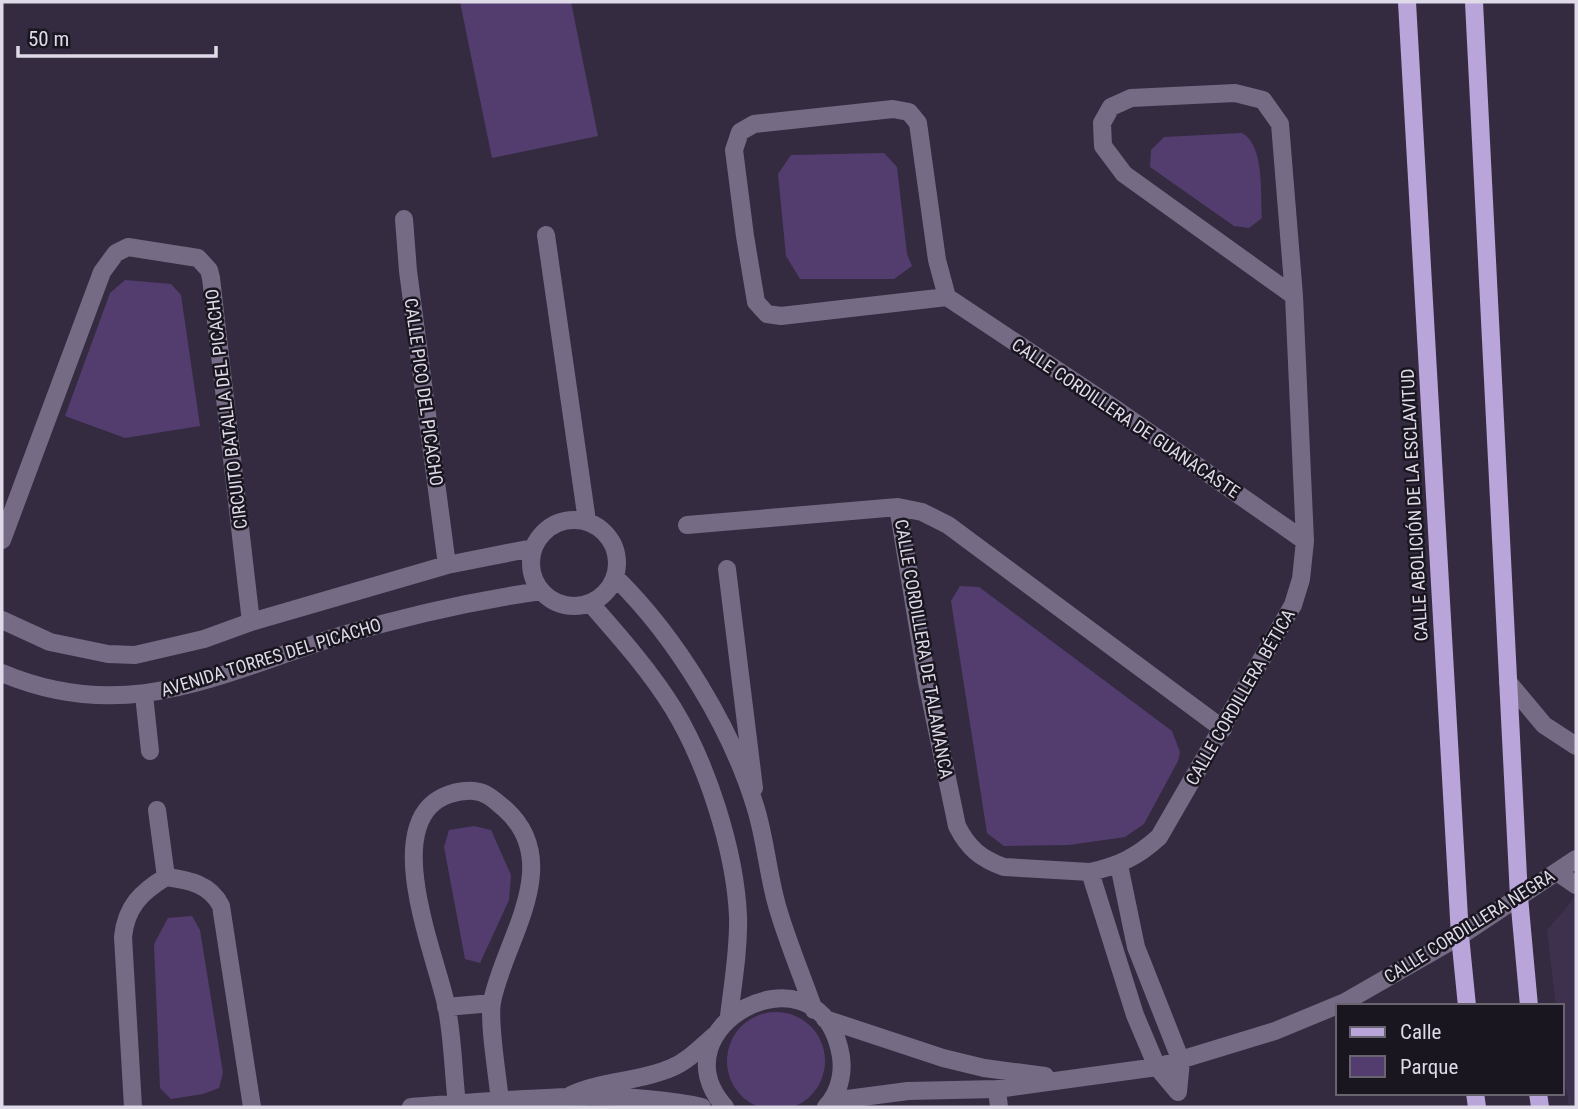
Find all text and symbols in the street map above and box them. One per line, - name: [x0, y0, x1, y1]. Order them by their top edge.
- scale bar: [18, 14, 215, 58]
- text: 50 m: [28, 27, 69, 51]
- street label: CIRCUITO BATALLA DEL PICACHO: [201, 288, 251, 530]
- street label: CALLE PICO DEL PICACHO: [400, 297, 448, 487]
- street label: CALLE CORDILLERA DE GUANACASTE: [1008, 334, 1244, 502]
- street label: CALLE ABOLICIÓN DE LA ESCLAVITUD: [1396, 368, 1432, 642]
- street label: CALLE CORDILLERA DE TALAMANCA: [891, 518, 957, 781]
- street label: CALLE CORDILLERA BÉTICA: [1181, 605, 1299, 789]
- street label: AVENIDA TORRES DEL PICACHO: [158, 613, 384, 701]
- street label: CALLE CORDILLERA NEGRA: [1380, 865, 1559, 987]
- legend: [1336, 1004, 1564, 1095]
- text: Calle: [1400, 1020, 1442, 1044]
- text: Parque: [1400, 1055, 1458, 1079]

